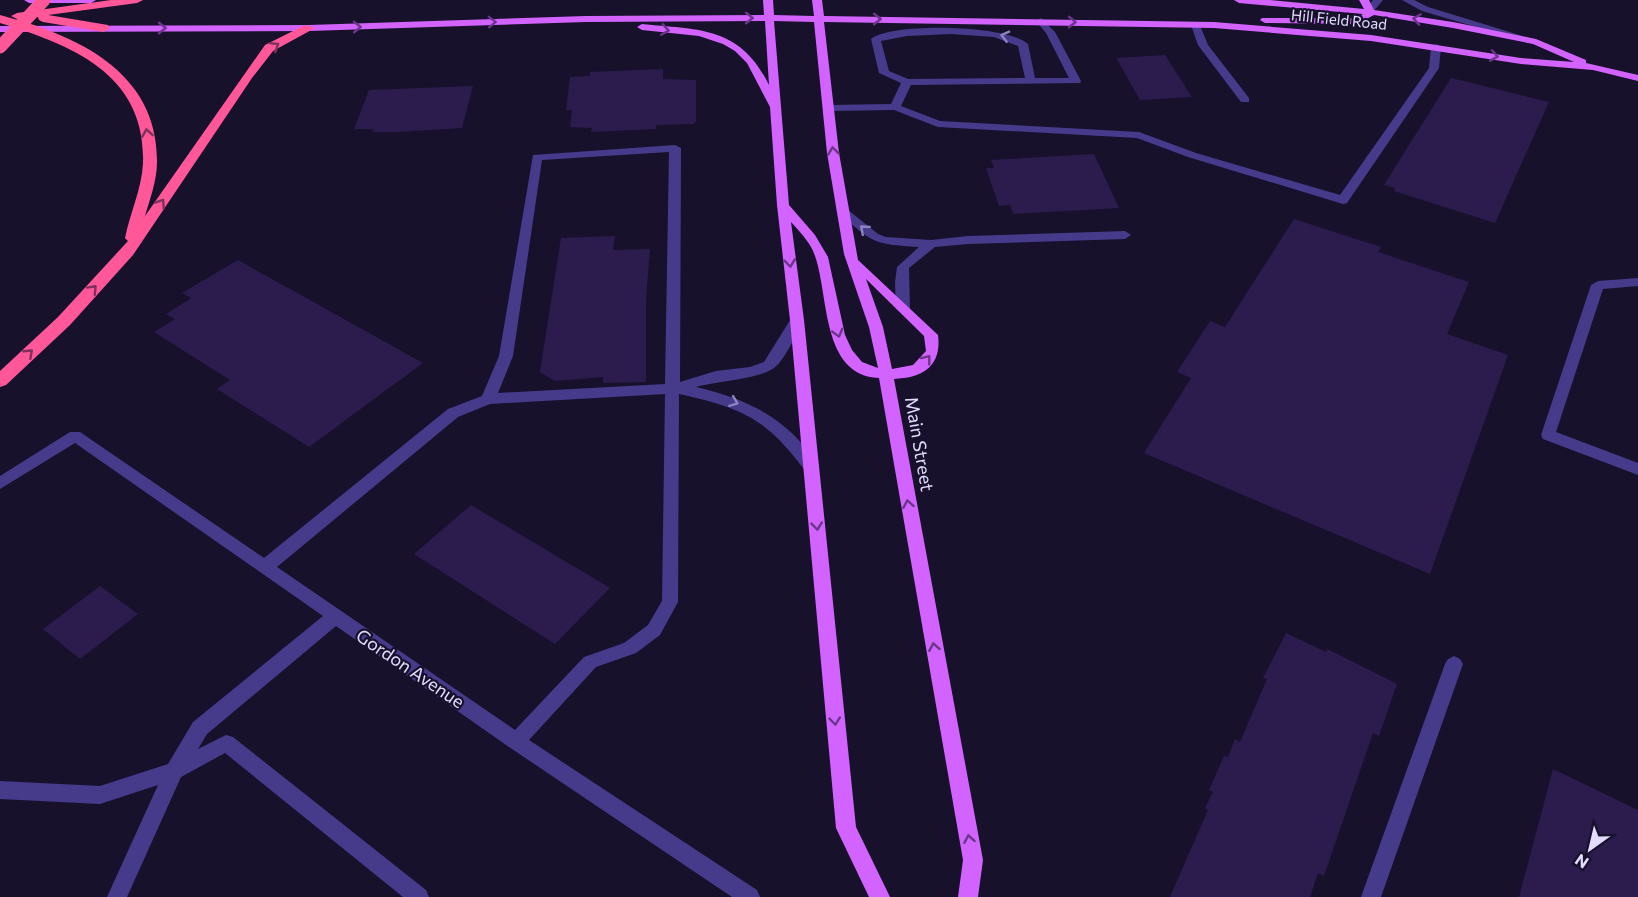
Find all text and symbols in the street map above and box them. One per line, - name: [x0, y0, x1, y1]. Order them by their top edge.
- street label: Hill Field Road: [1290, 5, 1388, 33]
- one-way arrow: [745, 12, 754, 24]
- one-way arrow: [872, 13, 881, 25]
- one-way arrow: [1412, 13, 1421, 25]
- one-way arrow: [488, 16, 497, 29]
- one-way arrow: [1067, 16, 1076, 28]
- one-way arrow: [353, 20, 362, 33]
- one-way arrow: [158, 22, 167, 34]
- one-way arrow: [660, 23, 669, 35]
- one-way arrow: [1000, 30, 1010, 43]
- one-way arrow: [268, 43, 279, 54]
- one-way arrow: [1488, 49, 1498, 62]
- one-way arrow: [141, 128, 154, 138]
- one-way arrow: [828, 147, 840, 156]
- one-way arrow: [154, 199, 165, 210]
- one-way arrow: [860, 225, 871, 236]
- one-way arrow: [783, 259, 796, 268]
- one-way arrow: [86, 286, 97, 296]
- one-way arrow: [831, 327, 844, 337]
- one-way arrow: [22, 350, 33, 361]
- one-way arrow: [919, 355, 930, 366]
- one-way arrow: [728, 395, 739, 407]
- street label: Main Street: [901, 395, 939, 493]
- one-way arrow: [902, 499, 915, 509]
- one-way arrow: [810, 522, 822, 531]
- street label: Gordon Avenue: [352, 624, 469, 712]
- one-way arrow: [928, 643, 941, 653]
- one-way arrow: [828, 716, 841, 725]
- north arrow: [1560, 819, 1620, 879]
- one-way arrow: [963, 834, 976, 844]
- text: N: [1571, 851, 1592, 873]

